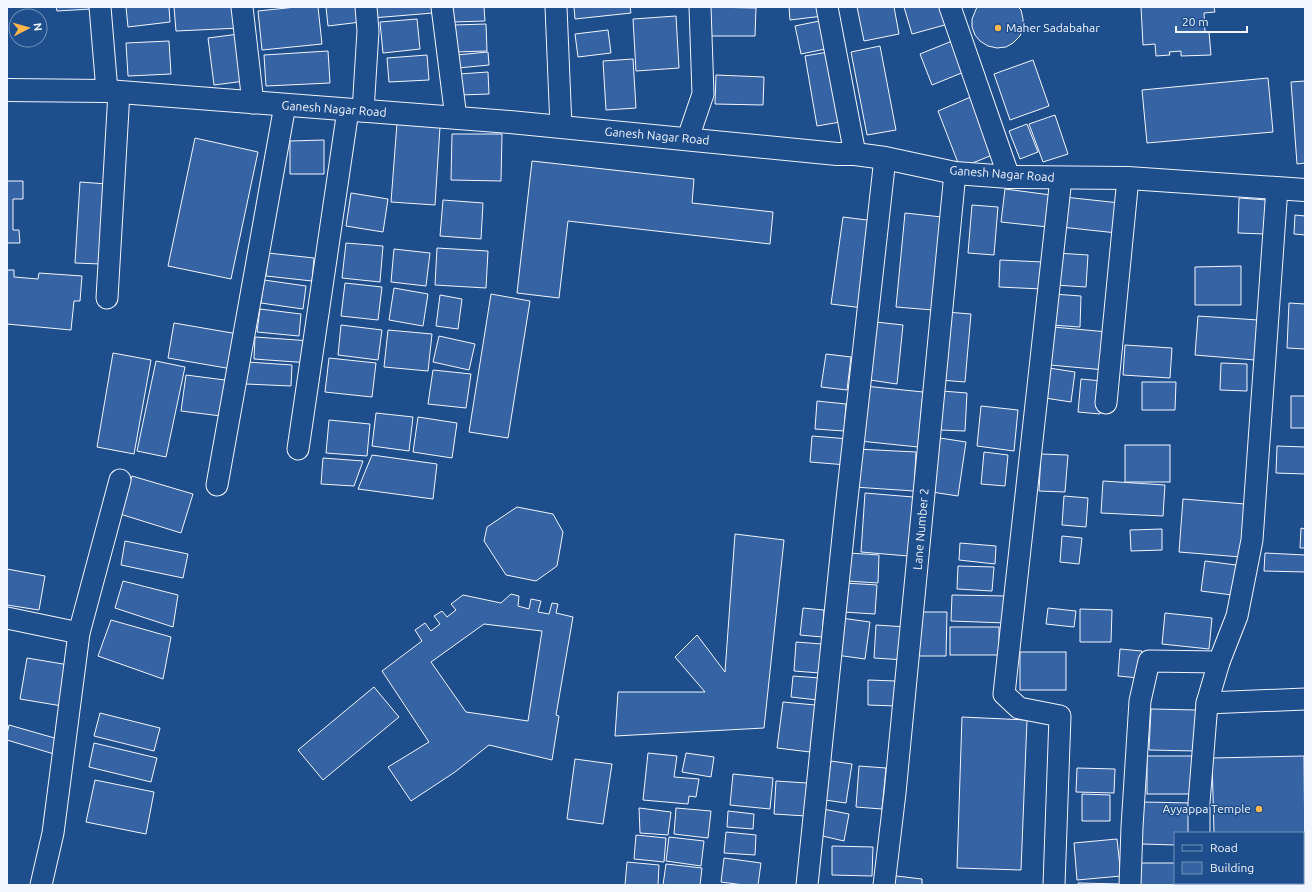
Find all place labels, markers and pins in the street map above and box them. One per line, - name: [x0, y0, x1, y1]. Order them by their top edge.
- place label: Maher Sadabahar: [1006, 21, 1100, 34]
- marker: Maher Sadabahar: [993, 23, 1003, 33]
- place label: Ayyappa Temple: [1162, 802, 1251, 815]
- marker: Ayyappa Temple: [1254, 804, 1264, 814]

